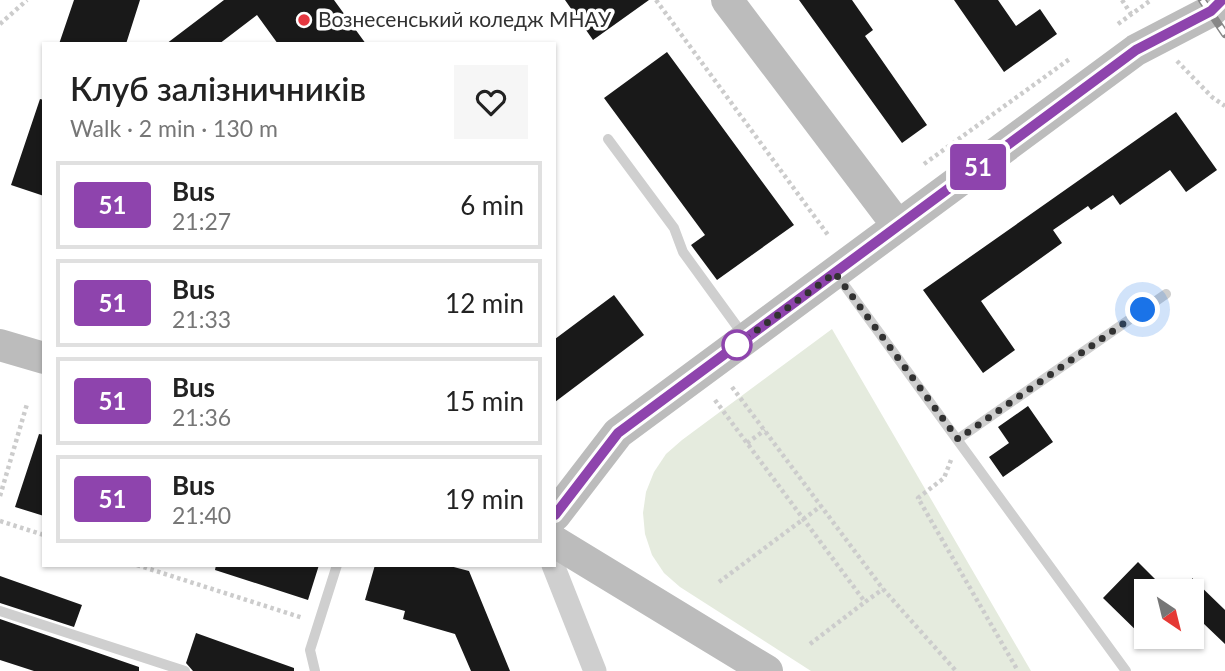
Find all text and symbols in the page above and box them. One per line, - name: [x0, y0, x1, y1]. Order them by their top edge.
- place label: Вознесенський коледж МНАУ: [318, 6, 612, 31]
- marker: Вознесенський коледж МНАУ: [296, 12, 312, 28]
- button: heart: [454, 65, 528, 139]
- text: Клуб залізничників: [70, 68, 366, 108]
- text: Walk · 2 min · 130 m: [70, 114, 278, 142]
- line badge: 51: [946, 144, 1010, 190]
- text: 51: [964, 152, 992, 181]
- text: Bus: [172, 175, 215, 207]
- text: 6 min: [460, 189, 524, 221]
- text: 51: [99, 190, 126, 219]
- text: 21:27: [172, 207, 231, 235]
- text: Bus: [172, 273, 215, 305]
- text: 12 min: [445, 287, 524, 319]
- text: 51: [99, 288, 126, 317]
- your location: [1125, 292, 1160, 327]
- text: 21:33: [172, 305, 231, 333]
- unlabelled marker: [722, 330, 752, 360]
- text: Bus: [172, 371, 215, 403]
- text: 15 min: [445, 385, 524, 417]
- text: 51: [99, 386, 126, 415]
- text: 21:36: [172, 403, 231, 431]
- text: Bus: [172, 469, 215, 501]
- text: 19 min: [445, 483, 524, 515]
- text: 51: [99, 484, 126, 513]
- text: 21:40: [172, 501, 231, 529]
- north arrow: [1134, 579, 1204, 649]
- map controls: [1134, 579, 1204, 649]

